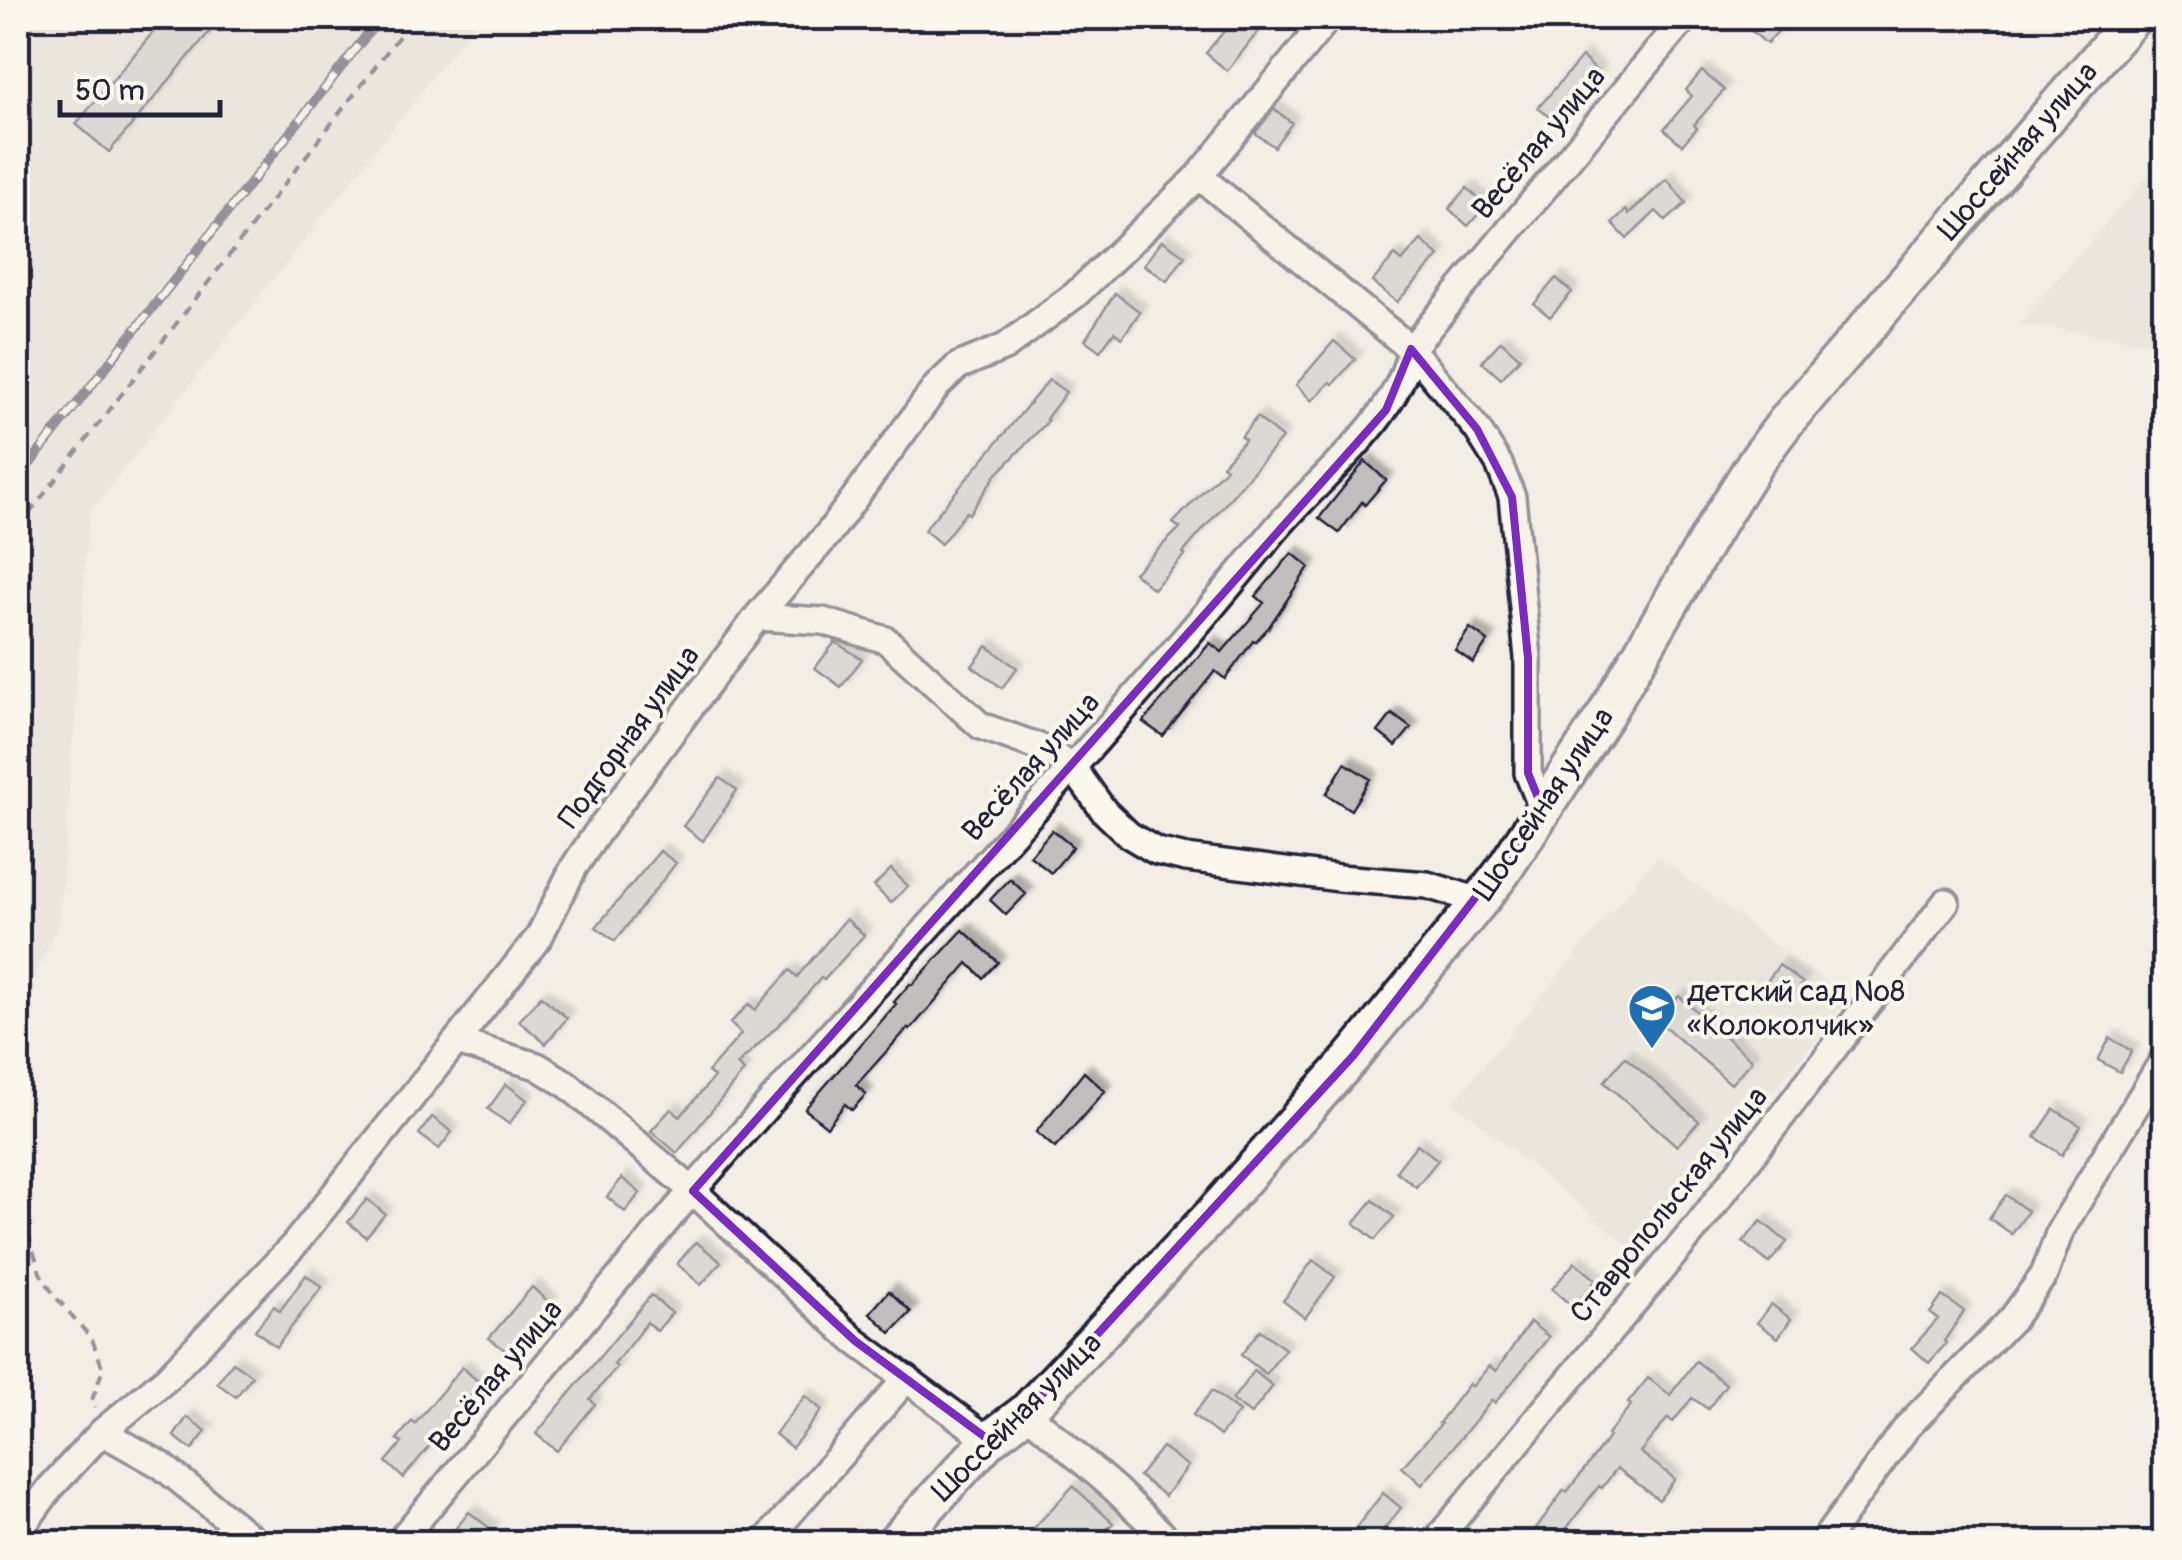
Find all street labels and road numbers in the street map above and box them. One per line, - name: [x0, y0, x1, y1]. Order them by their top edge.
- street label: Шоссейная улица: [1930, 54, 2106, 248]
- street label: Весёлая улица: [1464, 59, 1614, 227]
- street label: Подгорная улица: [550, 638, 708, 836]
- street label: Весёлая улица: [954, 685, 1108, 849]
- street label: Шоссейная улица: [1466, 701, 1622, 907]
- street label: Ставропольская улица: [1562, 1079, 1776, 1331]
- street label: Весёлая улица: [421, 1292, 571, 1460]
- street label: Шоссейная улица: [925, 1325, 1109, 1509]

